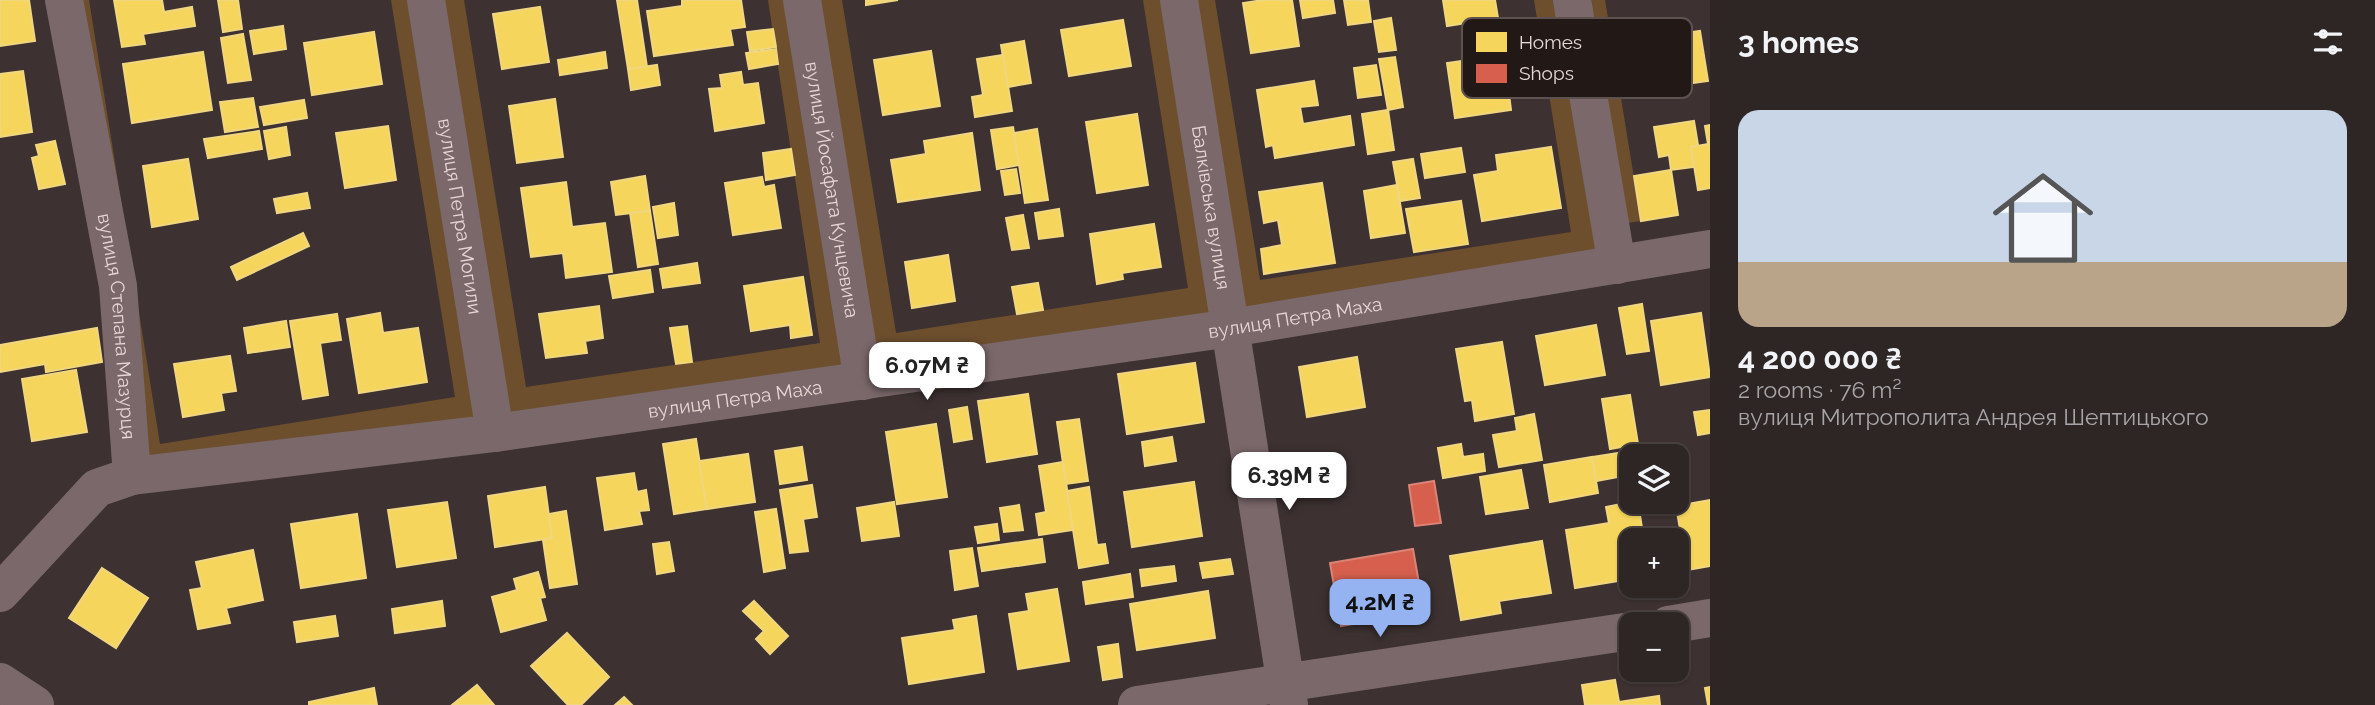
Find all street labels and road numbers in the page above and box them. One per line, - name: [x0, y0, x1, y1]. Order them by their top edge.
- street label: вулиця Йосафата Кунцевича: [801, 60, 864, 319]
- street label: вулиця Петра Могили: [434, 117, 487, 316]
- street label: Балківська вулиця: [1188, 124, 1235, 291]
- street label: вулиця Степана Мазурця: [93, 211, 140, 440]
- street label: вулиця Петра Маха: [1207, 292, 1384, 342]
- street label: вулиця Петра Маха: [646, 375, 824, 422]

